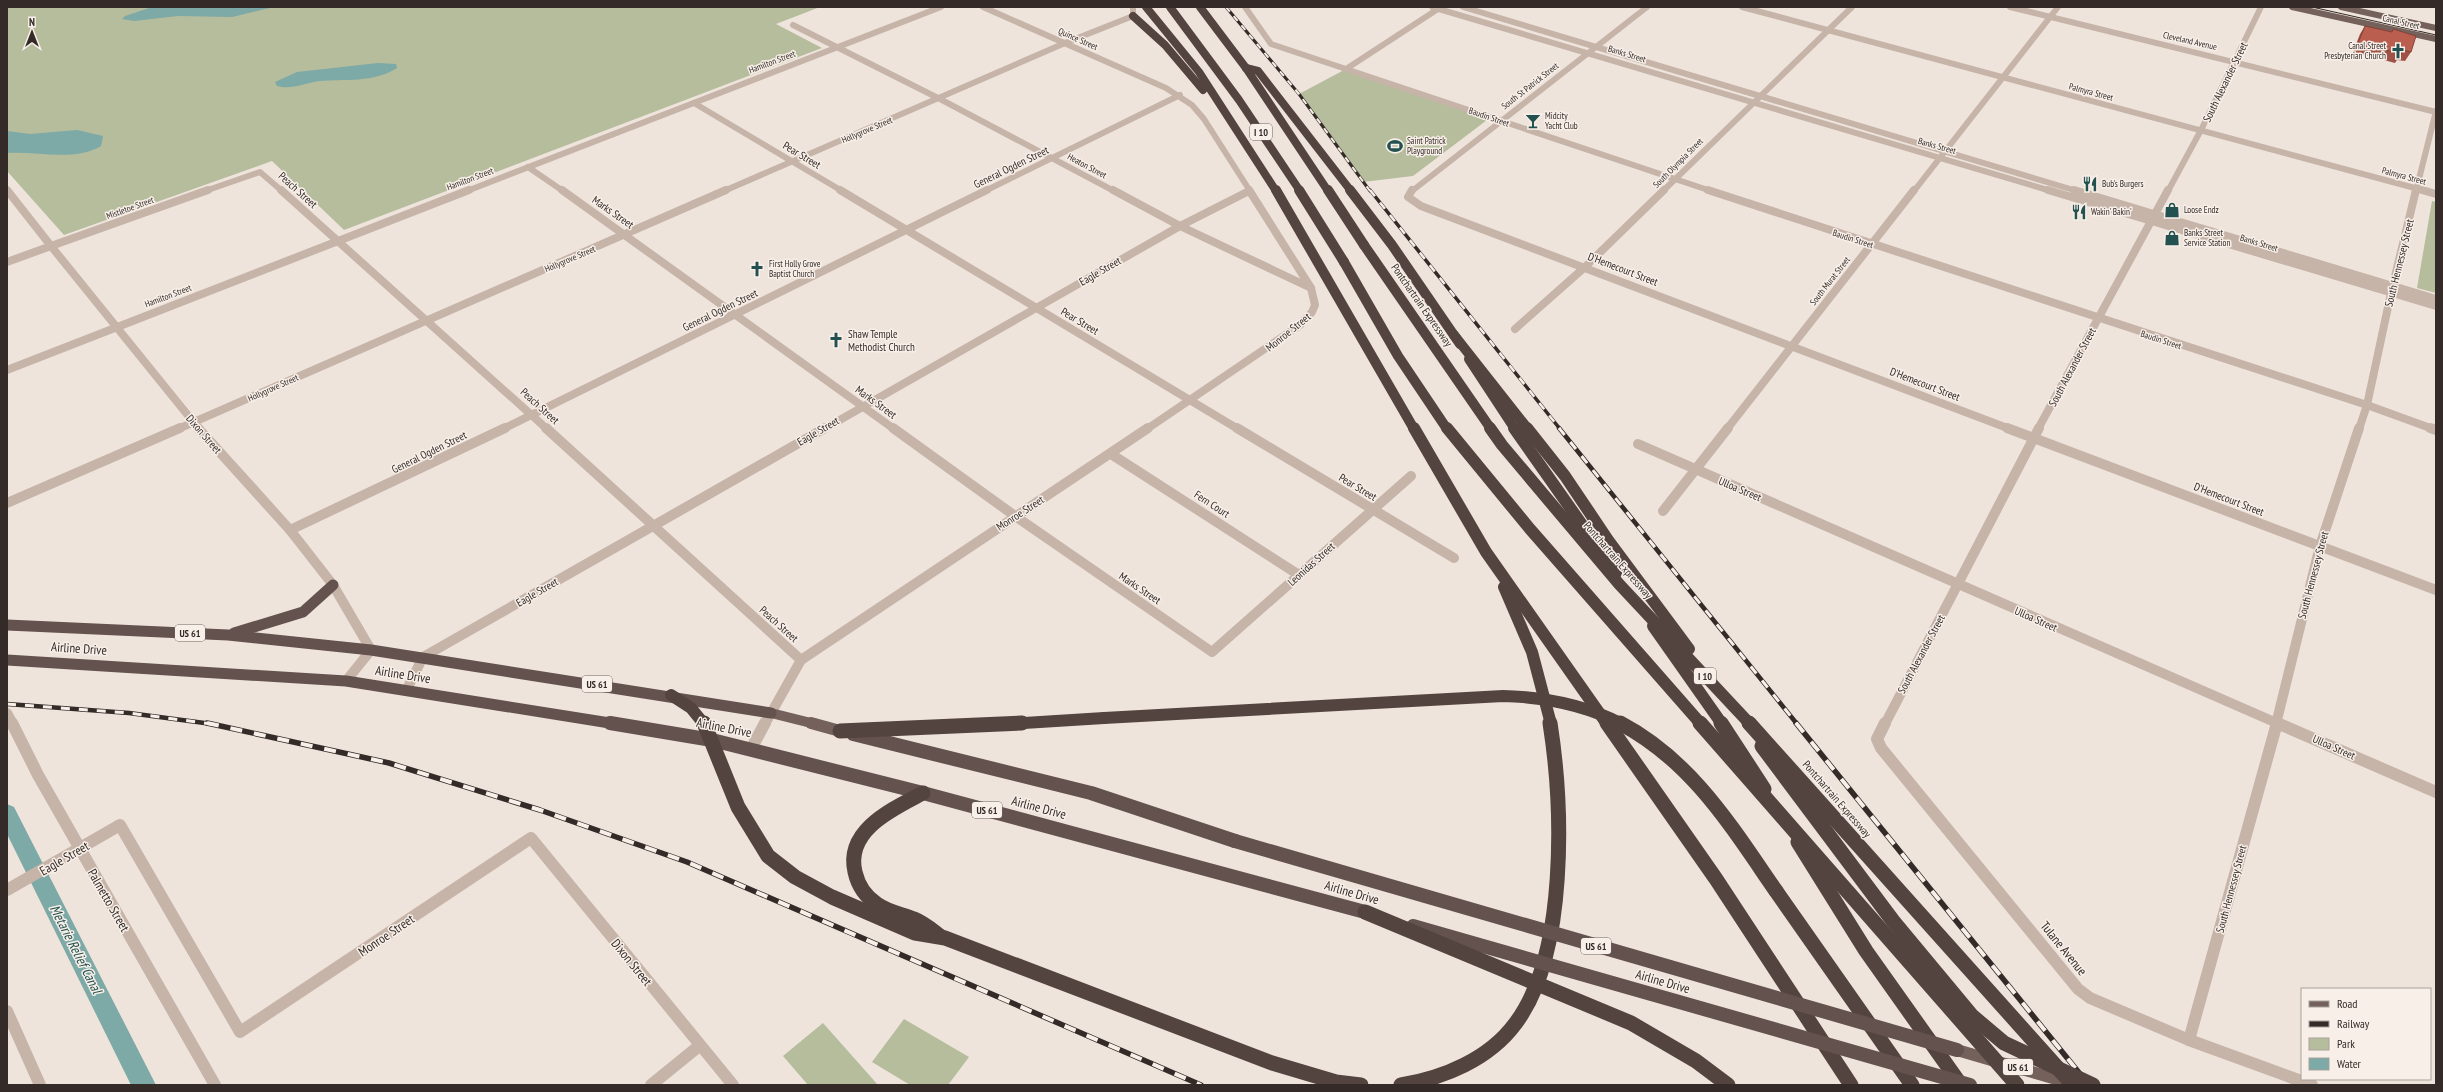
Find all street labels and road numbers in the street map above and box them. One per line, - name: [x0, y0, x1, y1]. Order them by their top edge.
- street label: Canal Street: [2381, 12, 2421, 31]
- street label: Quince Street: [1057, 25, 1100, 52]
- street label: Cleveland Avenue: [2162, 29, 2218, 52]
- street label: South Alexander Street: [2200, 40, 2250, 124]
- street label: Banks Street: [1607, 43, 1648, 65]
- street label: Hamilton Street: [747, 47, 797, 75]
- street label: South St Patrick Street: [1499, 60, 1561, 111]
- street label: Palmyra Street: [2068, 80, 2115, 103]
- street label: Baudin Street: [1467, 104, 1511, 129]
- street label: Hollygrove Street: [840, 114, 894, 145]
- road number: I 10: [1250, 124, 1272, 140]
- street label: South Olympia Street: [1650, 135, 1705, 190]
- street label: Banks Street: [1917, 135, 1958, 156]
- street label: Pear Street: [781, 138, 823, 172]
- street label: General Ogden Street: [971, 143, 1051, 191]
- street label: Heaton Street: [1066, 151, 1109, 181]
- street label: Hamilton Street: [445, 164, 495, 192]
- street label: Palmyra Street: [2381, 164, 2428, 187]
- street label: Peach Street: [276, 169, 320, 211]
- street label: Marks Street: [590, 193, 636, 231]
- street label: Mistletoe Street: [105, 194, 155, 221]
- street label: South Hennessey Street: [2381, 218, 2417, 308]
- street label: Baudin Street: [1831, 227, 1875, 250]
- street label: Banks Street: [2239, 232, 2280, 254]
- street label: Hollygrove Street: [543, 243, 597, 274]
- street label: D'Hemecourt Street: [1586, 249, 1660, 289]
- street label: Eagle Street: [1077, 253, 1123, 289]
- street label: South Murat Street: [1807, 254, 1852, 307]
- street label: Pontchartrain Expressway: [1388, 261, 1456, 350]
- street label: Hamilton Street: [143, 281, 193, 309]
- street label: General Ogden Street: [680, 286, 760, 334]
- street label: Pear Street: [1059, 304, 1101, 338]
- street label: Monroe Street: [1263, 310, 1313, 354]
- street label: South Alexander Street: [2045, 325, 2099, 409]
- street label: Baudin Street: [2139, 328, 2183, 351]
- street label: D'Hemecourt Street: [1888, 364, 1962, 404]
- street label: Hollygrove Street: [246, 371, 300, 404]
- street label: Marks Street: [853, 382, 899, 422]
- street label: Peach Street: [518, 385, 562, 427]
- street label: Dixon Street: [183, 412, 225, 456]
- street label: Eagle Street: [795, 413, 841, 449]
- street label: General Ogden Street: [389, 428, 469, 476]
- street label: Pear Street: [1337, 470, 1379, 504]
- street label: Ulloa Street: [1716, 474, 1764, 504]
- street label: D'Hemecourt Street: [2192, 479, 2266, 519]
- street label: Fern Court: [1191, 487, 1233, 521]
- street label: Monroe Street: [994, 492, 1046, 534]
- street label: Pontchartrain Expressway: [1581, 519, 1656, 602]
- street label: South Hennessey Street: [2295, 530, 2331, 620]
- street label: Leonidas Street: [1285, 539, 1337, 589]
- street label: Marks Street: [1116, 569, 1164, 607]
- street label: Eagle Street: [514, 574, 560, 610]
- street label: Peach Street: [757, 603, 801, 645]
- street label: Ulloa Street: [2013, 603, 2059, 635]
- street label: South Alexander Street: [1894, 612, 1948, 696]
- road number: US 61: [175, 625, 205, 641]
- street label: Airline Drive: [51, 638, 107, 659]
- street label: Airline Drive: [374, 662, 432, 687]
- road number: I 10: [1694, 668, 1716, 684]
- road number: US 61: [582, 676, 612, 692]
- street label: Airline Drive: [695, 714, 753, 741]
- street label: Ulloa Street: [2311, 731, 2357, 763]
- street label: Pontchartrain Expressway: [1800, 758, 1875, 841]
- street label: Airline Drive: [1010, 792, 1068, 823]
- road number: US 61: [972, 802, 1002, 818]
- street label: Eagle Street: [36, 837, 92, 879]
- street label: South Hennessey Street: [2213, 844, 2249, 934]
- street label: Palmetto Street: [84, 866, 134, 935]
- street label: Airline Drive: [1323, 877, 1381, 908]
- street label: Monroe Street: [355, 910, 418, 960]
- street label: Tulane Avenue: [2037, 918, 2091, 979]
- street label: Dixon Street: [607, 935, 656, 990]
- road number: US 61: [1581, 938, 1611, 954]
- street label: Airline Drive: [1634, 966, 1692, 997]
- road number: US 61: [2003, 1059, 2033, 1075]

